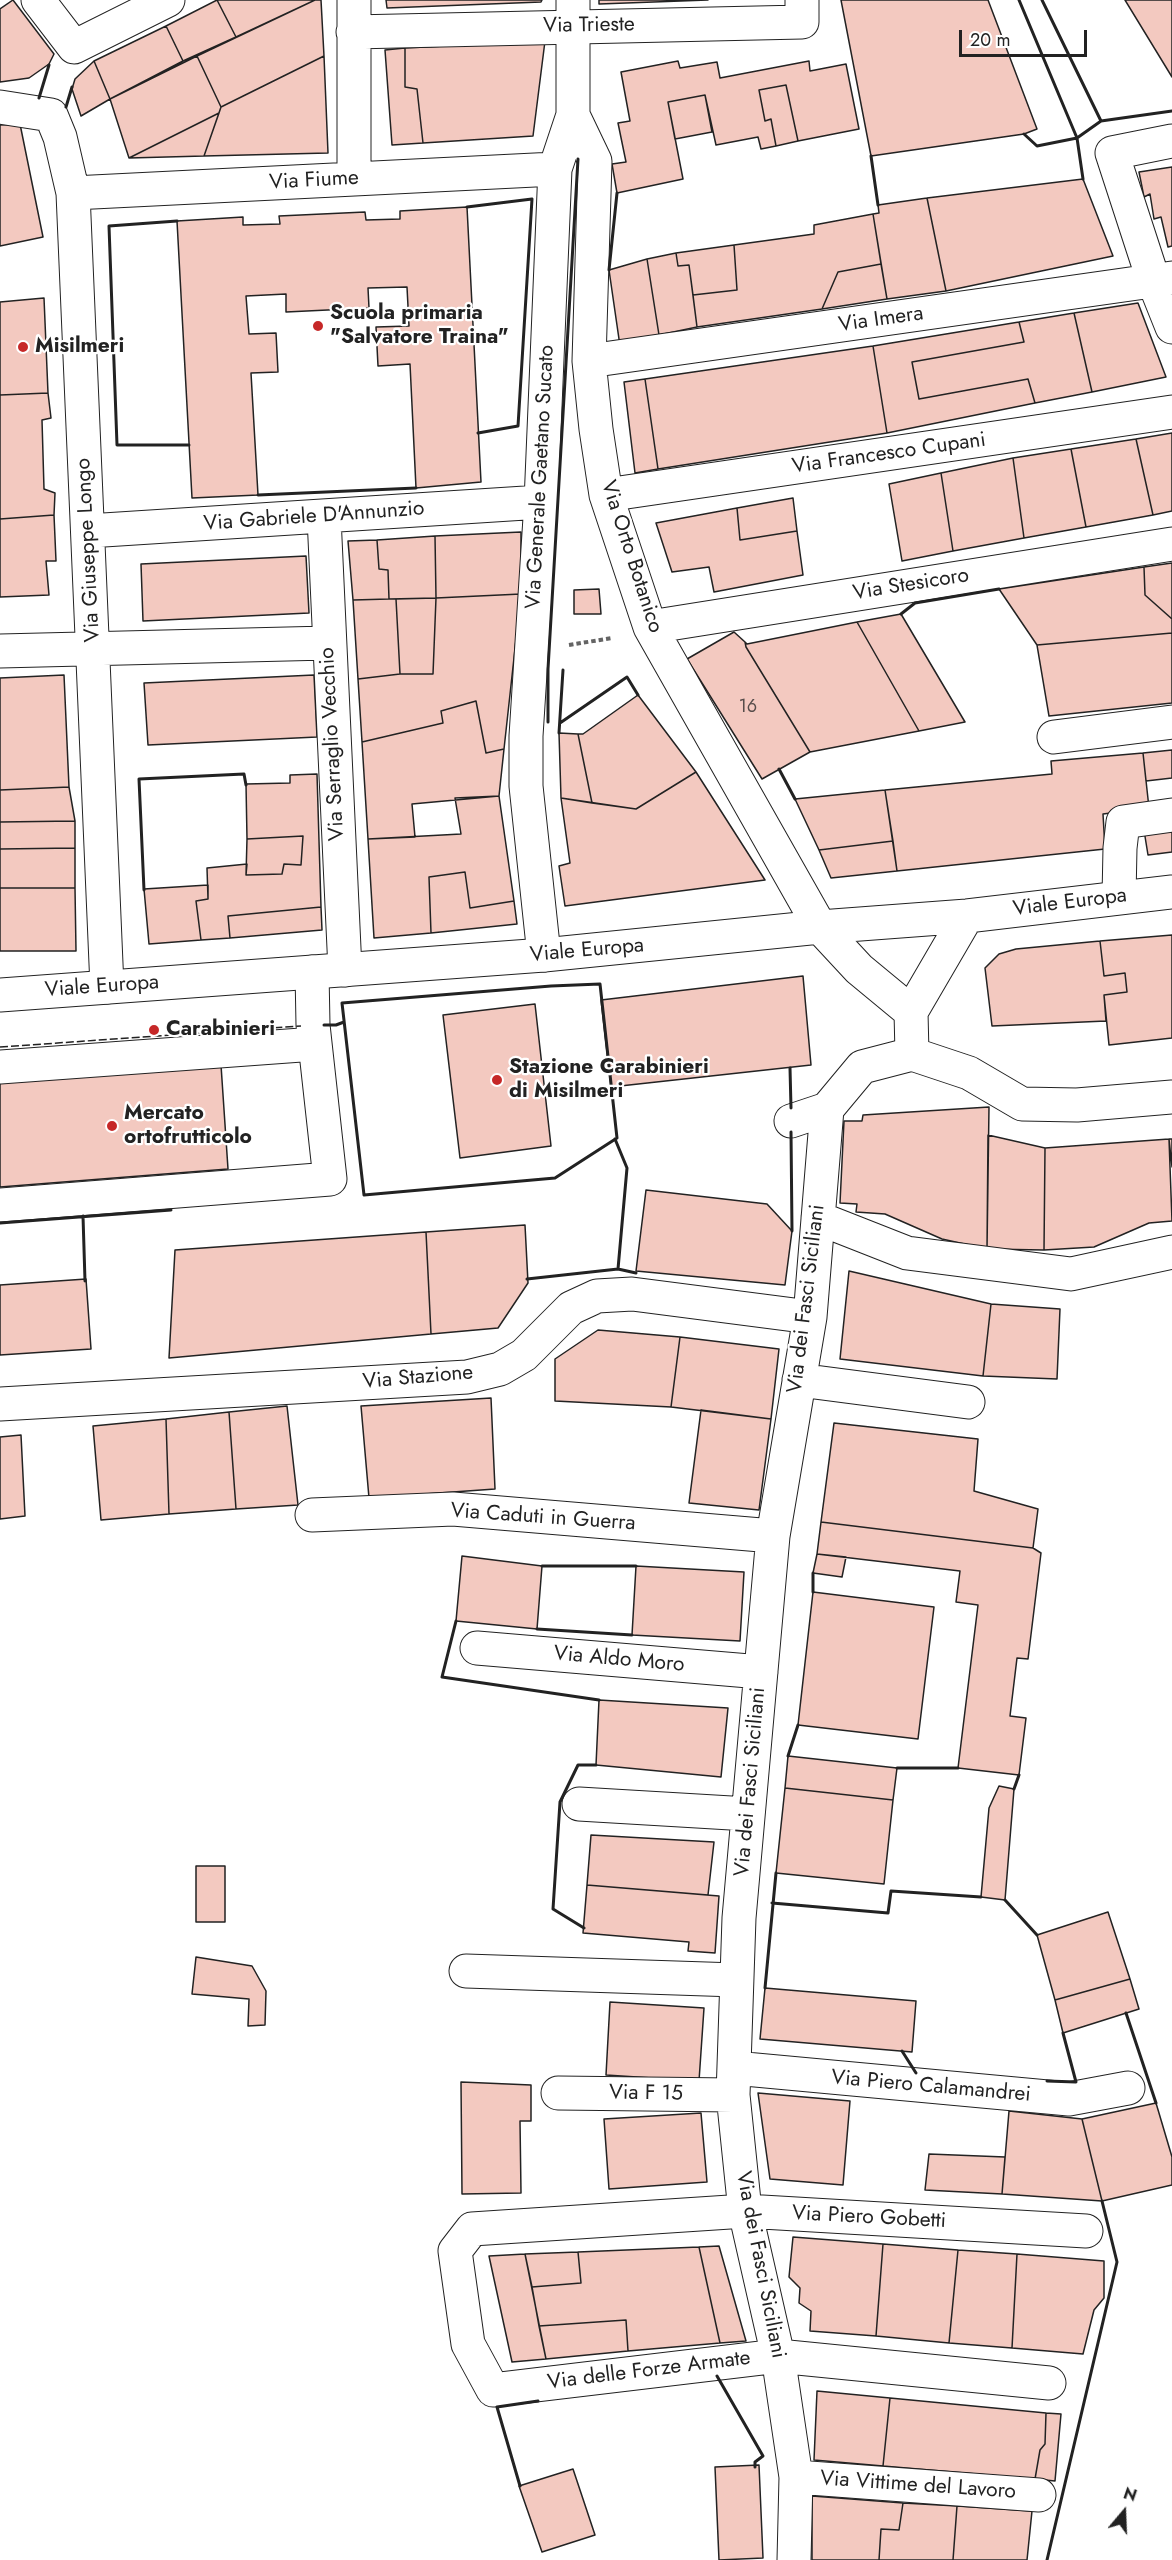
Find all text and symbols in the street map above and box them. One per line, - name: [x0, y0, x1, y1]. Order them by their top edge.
- street label: Via Trieste: [543, 13, 635, 39]
- scale bar: [962, 18, 1090, 56]
- text: 20 m: [970, 27, 1010, 53]
- street label: Via Fiume: [268, 166, 360, 196]
- place label: Scuola primaria "Salvatore Traina": [330, 301, 509, 351]
- street label: Via Imera: [837, 302, 925, 338]
- marker: Scuola primaria "Salvatore Traina": [311, 319, 325, 333]
- place label: Misilmeri: [35, 334, 124, 360]
- marker: Misilmeri: [16, 340, 30, 354]
- street label: Via Generale Gaetano Sucato: [522, 344, 560, 610]
- street label: Via Francesco Cupani: [791, 428, 987, 480]
- street label: Via Giuseppe Longo: [72, 457, 106, 643]
- street label: Via Orto Botanico: [595, 478, 667, 636]
- street label: Via Gabriele D'Annunzio: [203, 497, 425, 537]
- street label: Via Stesicoro: [851, 563, 971, 607]
- street label: Via Serraglio Vecchio: [315, 647, 351, 841]
- house number: 16: [739, 697, 757, 719]
- street label: Viale Europa: [1012, 884, 1128, 922]
- street label: Viale Europa: [529, 933, 645, 969]
- street label: Viale Europa: [44, 970, 160, 1004]
- place label: Carabinieri: [166, 1017, 275, 1043]
- marker: Carabinieri: [147, 1023, 161, 1037]
- place label: Stazione Carabinieri di Misilmeri: [509, 1055, 709, 1105]
- marker: Stazione Carabinieri di Misilmeri: [490, 1073, 504, 1087]
- place label: Mercato ortofrutticolo: [124, 1101, 252, 1151]
- marker: Mercato ortofrutticolo: [105, 1119, 119, 1133]
- street label: Via dei Fasci Siciliani: [783, 1203, 831, 1395]
- street label: Via Stazione: [362, 1361, 474, 1395]
- street label: Via Caduti in Guerra: [450, 1499, 636, 1537]
- street label: Via Aldo Moro: [553, 1642, 685, 1678]
- street label: Via dei Fasci Siciliani: [730, 1686, 772, 1878]
- street label: Via Piero Calamandrei: [830, 2066, 1032, 2108]
- street label: Via F 15: [609, 2081, 683, 2107]
- street label: Via dei Fasci Siciliani: [730, 2169, 790, 2361]
- street label: Via Piero Gobetti: [791, 2201, 947, 2235]
- street label: Via delle Forze Armate: [546, 2346, 752, 2396]
- street label: Via Vittime del Lavoro: [819, 2467, 1017, 2505]
- north arrow: [1094, 2482, 1154, 2542]
- text: N: [1120, 2482, 1140, 2507]

